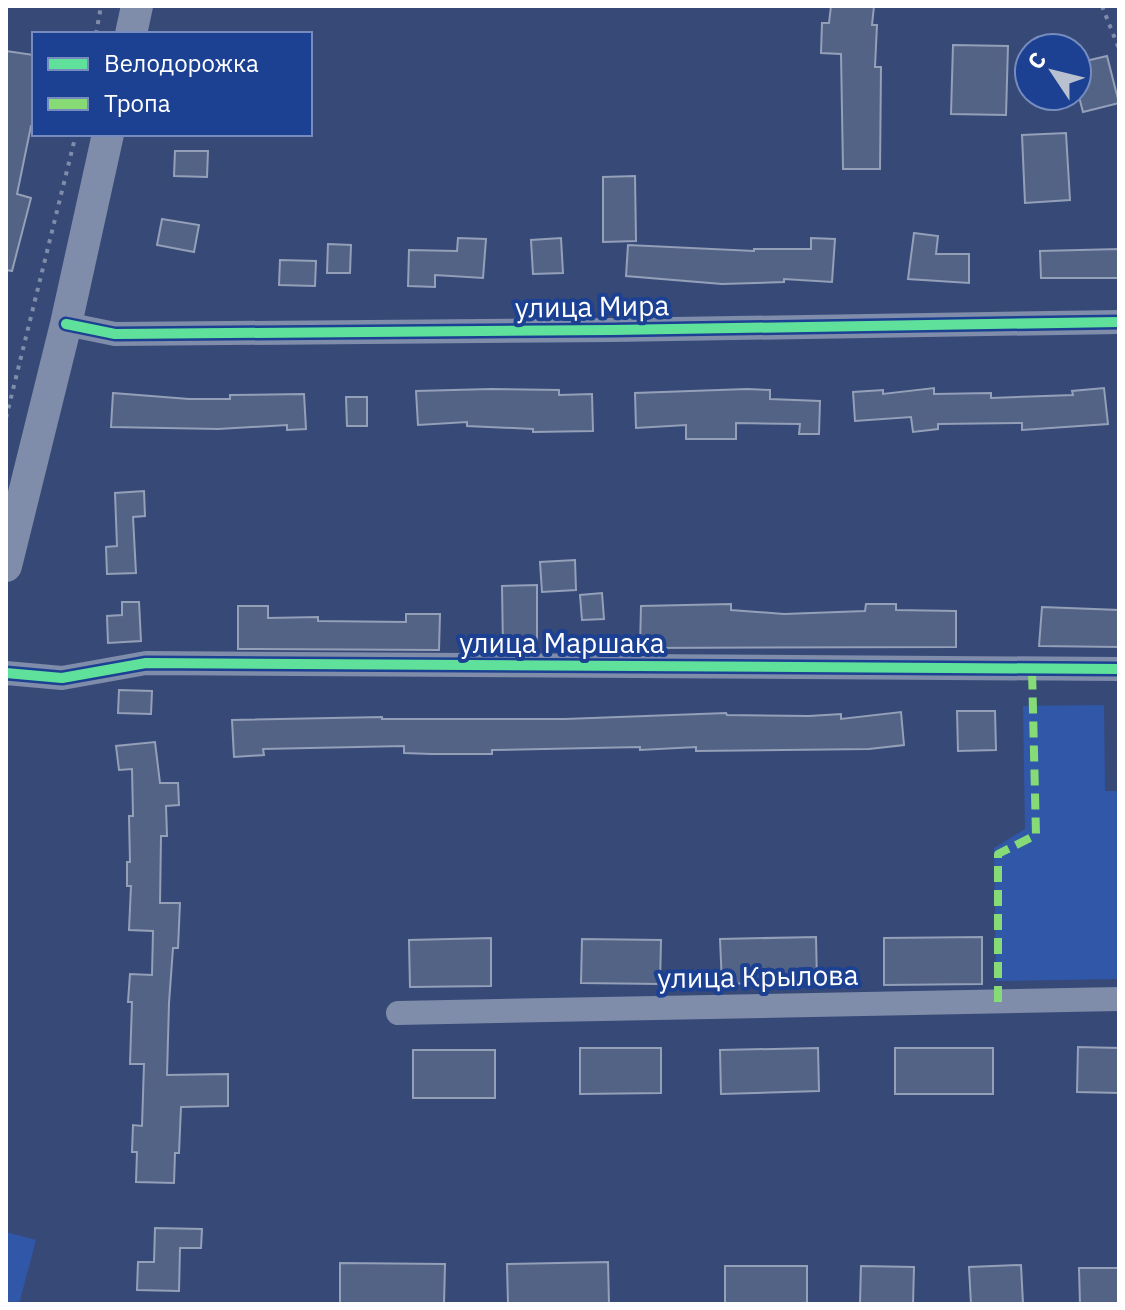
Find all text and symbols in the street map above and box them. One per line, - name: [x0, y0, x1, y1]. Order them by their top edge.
- legend: [32, 32, 312, 136]
- north arrow: [1013, 32, 1093, 112]
- text: С: [1020, 46, 1052, 74]
- text: Велодорожка: [104, 47, 259, 79]
- text: Тропа: [104, 87, 171, 119]
- street label: улица Мира: [514, 286, 670, 326]
- street label: улица Маршака: [459, 624, 665, 661]
- street label: улица Крылова: [657, 956, 859, 996]

